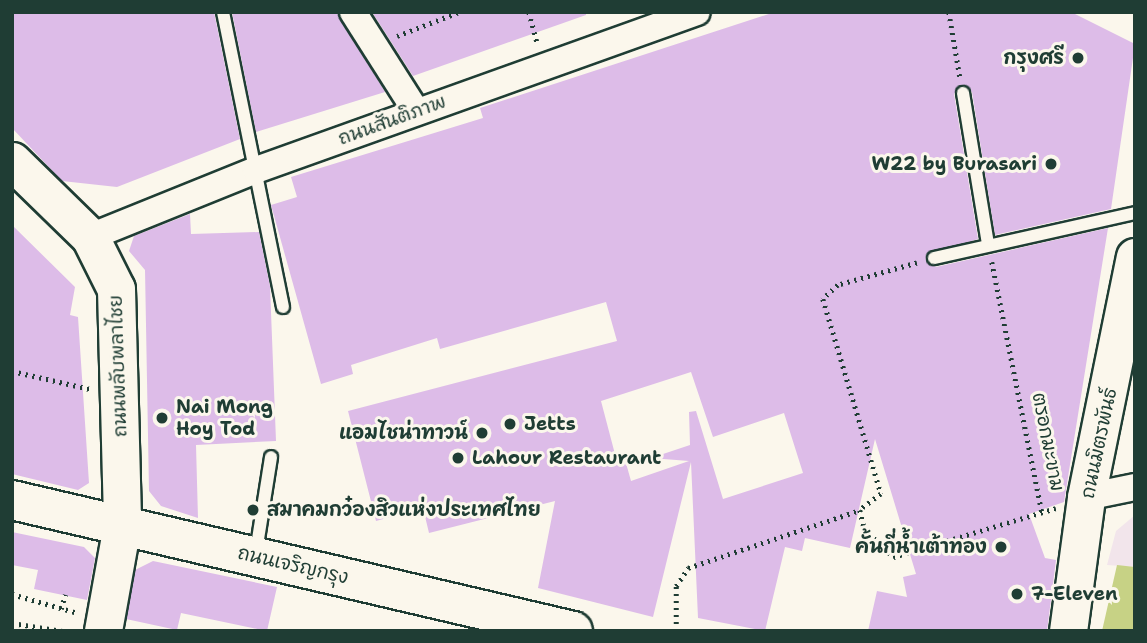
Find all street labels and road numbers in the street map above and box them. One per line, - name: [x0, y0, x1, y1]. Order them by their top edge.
- street label: ถนนสันติภาพ: [335, 90, 449, 150]
- street label: ถนนพลับพลาไชย: [104, 294, 132, 438]
- street label: ถนนมิตรพันธ์: [1076, 385, 1122, 501]
- street label: ตรอกมะขาม: [1027, 391, 1069, 493]
- street label: ถนนเจริญกรุง: [235, 541, 351, 589]

